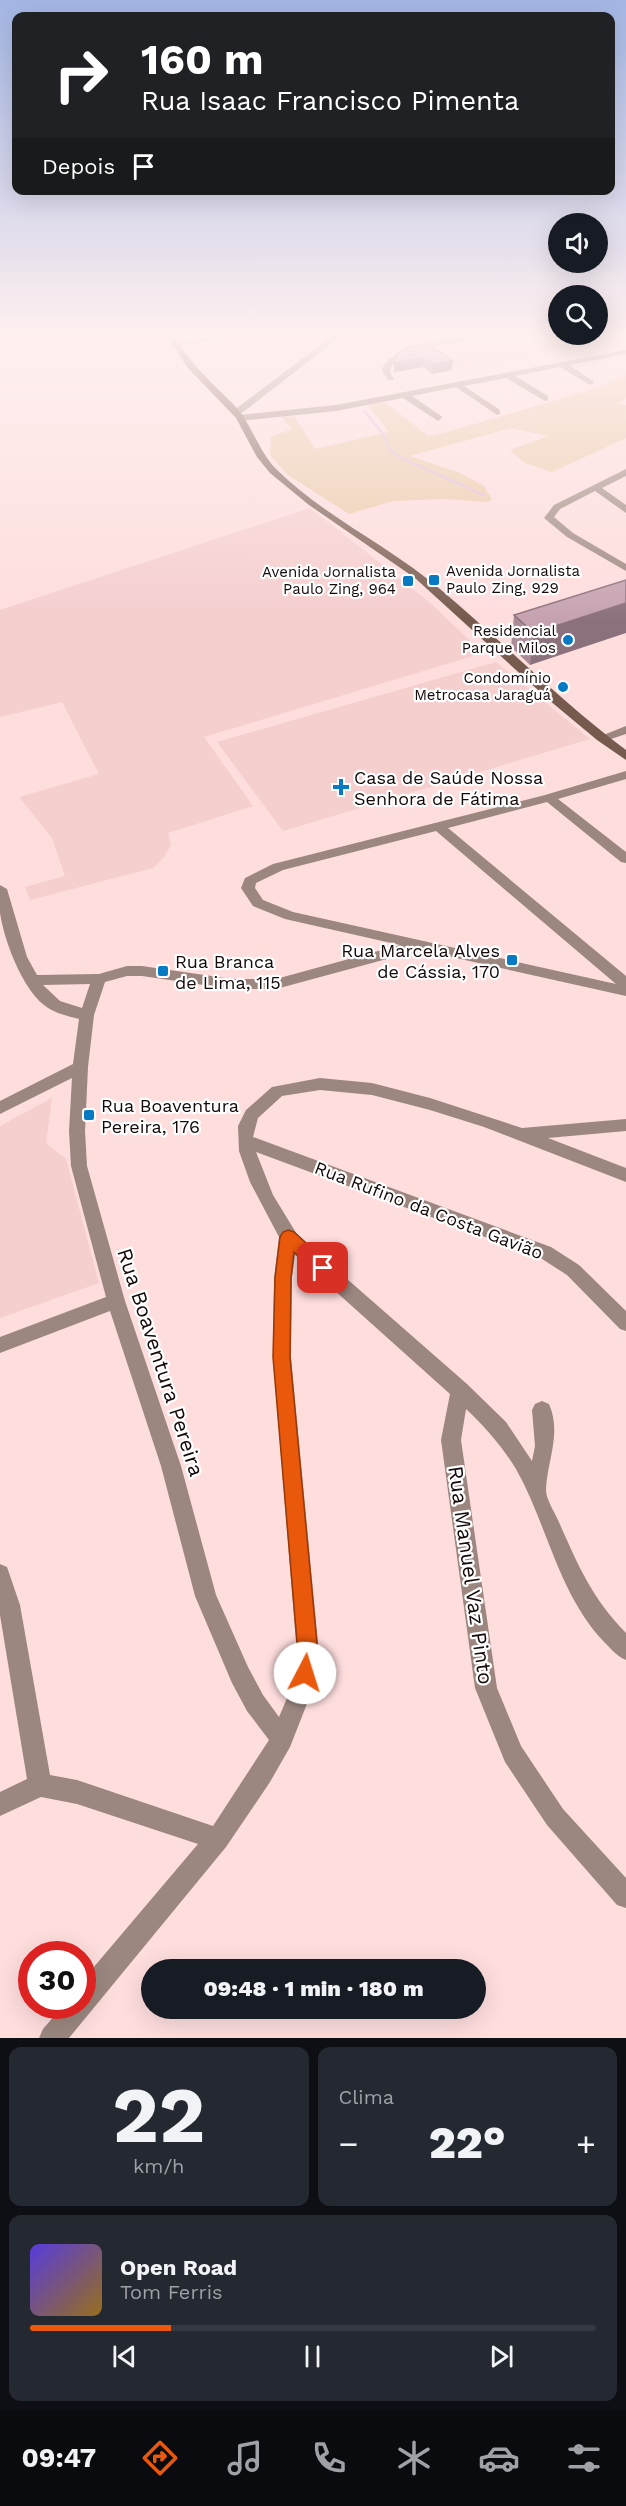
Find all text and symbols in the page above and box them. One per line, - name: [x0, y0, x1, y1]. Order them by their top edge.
- text: 160 m: [141, 35, 264, 84]
- icon: right: [42, 36, 120, 114]
- text: Rua Isaac Francisco Pimenta: [141, 85, 519, 117]
- icon: arrive: [127, 150, 160, 183]
- text: Depois: [42, 154, 115, 179]
- map controls: [548, 213, 608, 345]
- button: sound: [548, 213, 608, 273]
- button: search: [548, 285, 608, 345]
- place label: Avenida Jornalista Paulo Zing, 929: [446, 562, 580, 597]
- place label: Avenida Jornalista Paulo Zing, 964: [262, 563, 397, 598]
- marker: Avenida Jornalista Paulo Zing, 929: [427, 573, 441, 587]
- marker: Avenida Jornalista Paulo Zing, 964: [401, 574, 415, 588]
- place label: Residencial Parque Milos: [462, 622, 556, 657]
- marker: Residencial Parque Milos: [561, 633, 575, 647]
- place label: Condomínio Metrocasa Jaraguá: [414, 669, 551, 704]
- marker: Condomínio Metrocasa Jaraguá: [556, 680, 570, 694]
- place label: Casa de Saúde Nossa Senhora de Fátima: [354, 767, 543, 809]
- marker: Casa de Saúde Nossa Senhora de Fátima: [332, 778, 350, 796]
- place label: Rua Marcela Alves de Cássia, 170: [341, 940, 500, 982]
- place label: Rua Branca de Lima, 115: [175, 951, 281, 993]
- marker: Rua Marcela Alves de Cássia, 170: [505, 953, 519, 967]
- marker: Rua Branca de Lima, 115: [156, 964, 170, 978]
- place label: Rua Boaventura Pereira, 176: [101, 1095, 239, 1137]
- marker: Rua Boaventura Pereira, 176: [82, 1108, 96, 1122]
- street label: Rua Rufino da Costa Gavião: [312, 1157, 546, 1263]
- pin: [297, 1242, 348, 1293]
- street label: Rua Boaventura Pereira: [112, 1245, 210, 1479]
- icon: arrive: [306, 1251, 339, 1284]
- street label: Rua Manuel Vaz Pinto: [443, 1464, 499, 1686]
- position arrow: [273, 1641, 337, 1705]
- speed limit sign: 30: [18, 1941, 96, 2019]
- text: 09:48 · 1 min · 180 m: [203, 1976, 424, 2001]
- text: 22: [112, 2069, 205, 2161]
- text: Clima: [339, 2085, 394, 2109]
- text: 22°: [429, 2116, 506, 2169]
- text: −: [339, 2124, 358, 2163]
- text: +: [576, 2124, 596, 2163]
- text: km/h: [133, 2154, 185, 2178]
- text: Open Road: [120, 2255, 237, 2280]
- text: Tom Ferris: [120, 2280, 223, 2304]
- icon: previous: [108, 2340, 141, 2373]
- icon: pause: [296, 2340, 329, 2373]
- icon: next: [485, 2340, 518, 2373]
- icon: directions: [139, 2437, 181, 2479]
- icon: music: [224, 2437, 266, 2479]
- icon: phone: [308, 2437, 350, 2479]
- icon: climate: [393, 2437, 435, 2479]
- icon: car: [478, 2437, 520, 2479]
- icon: filters: [563, 2437, 605, 2479]
- text: 09:47: [21, 2442, 96, 2474]

